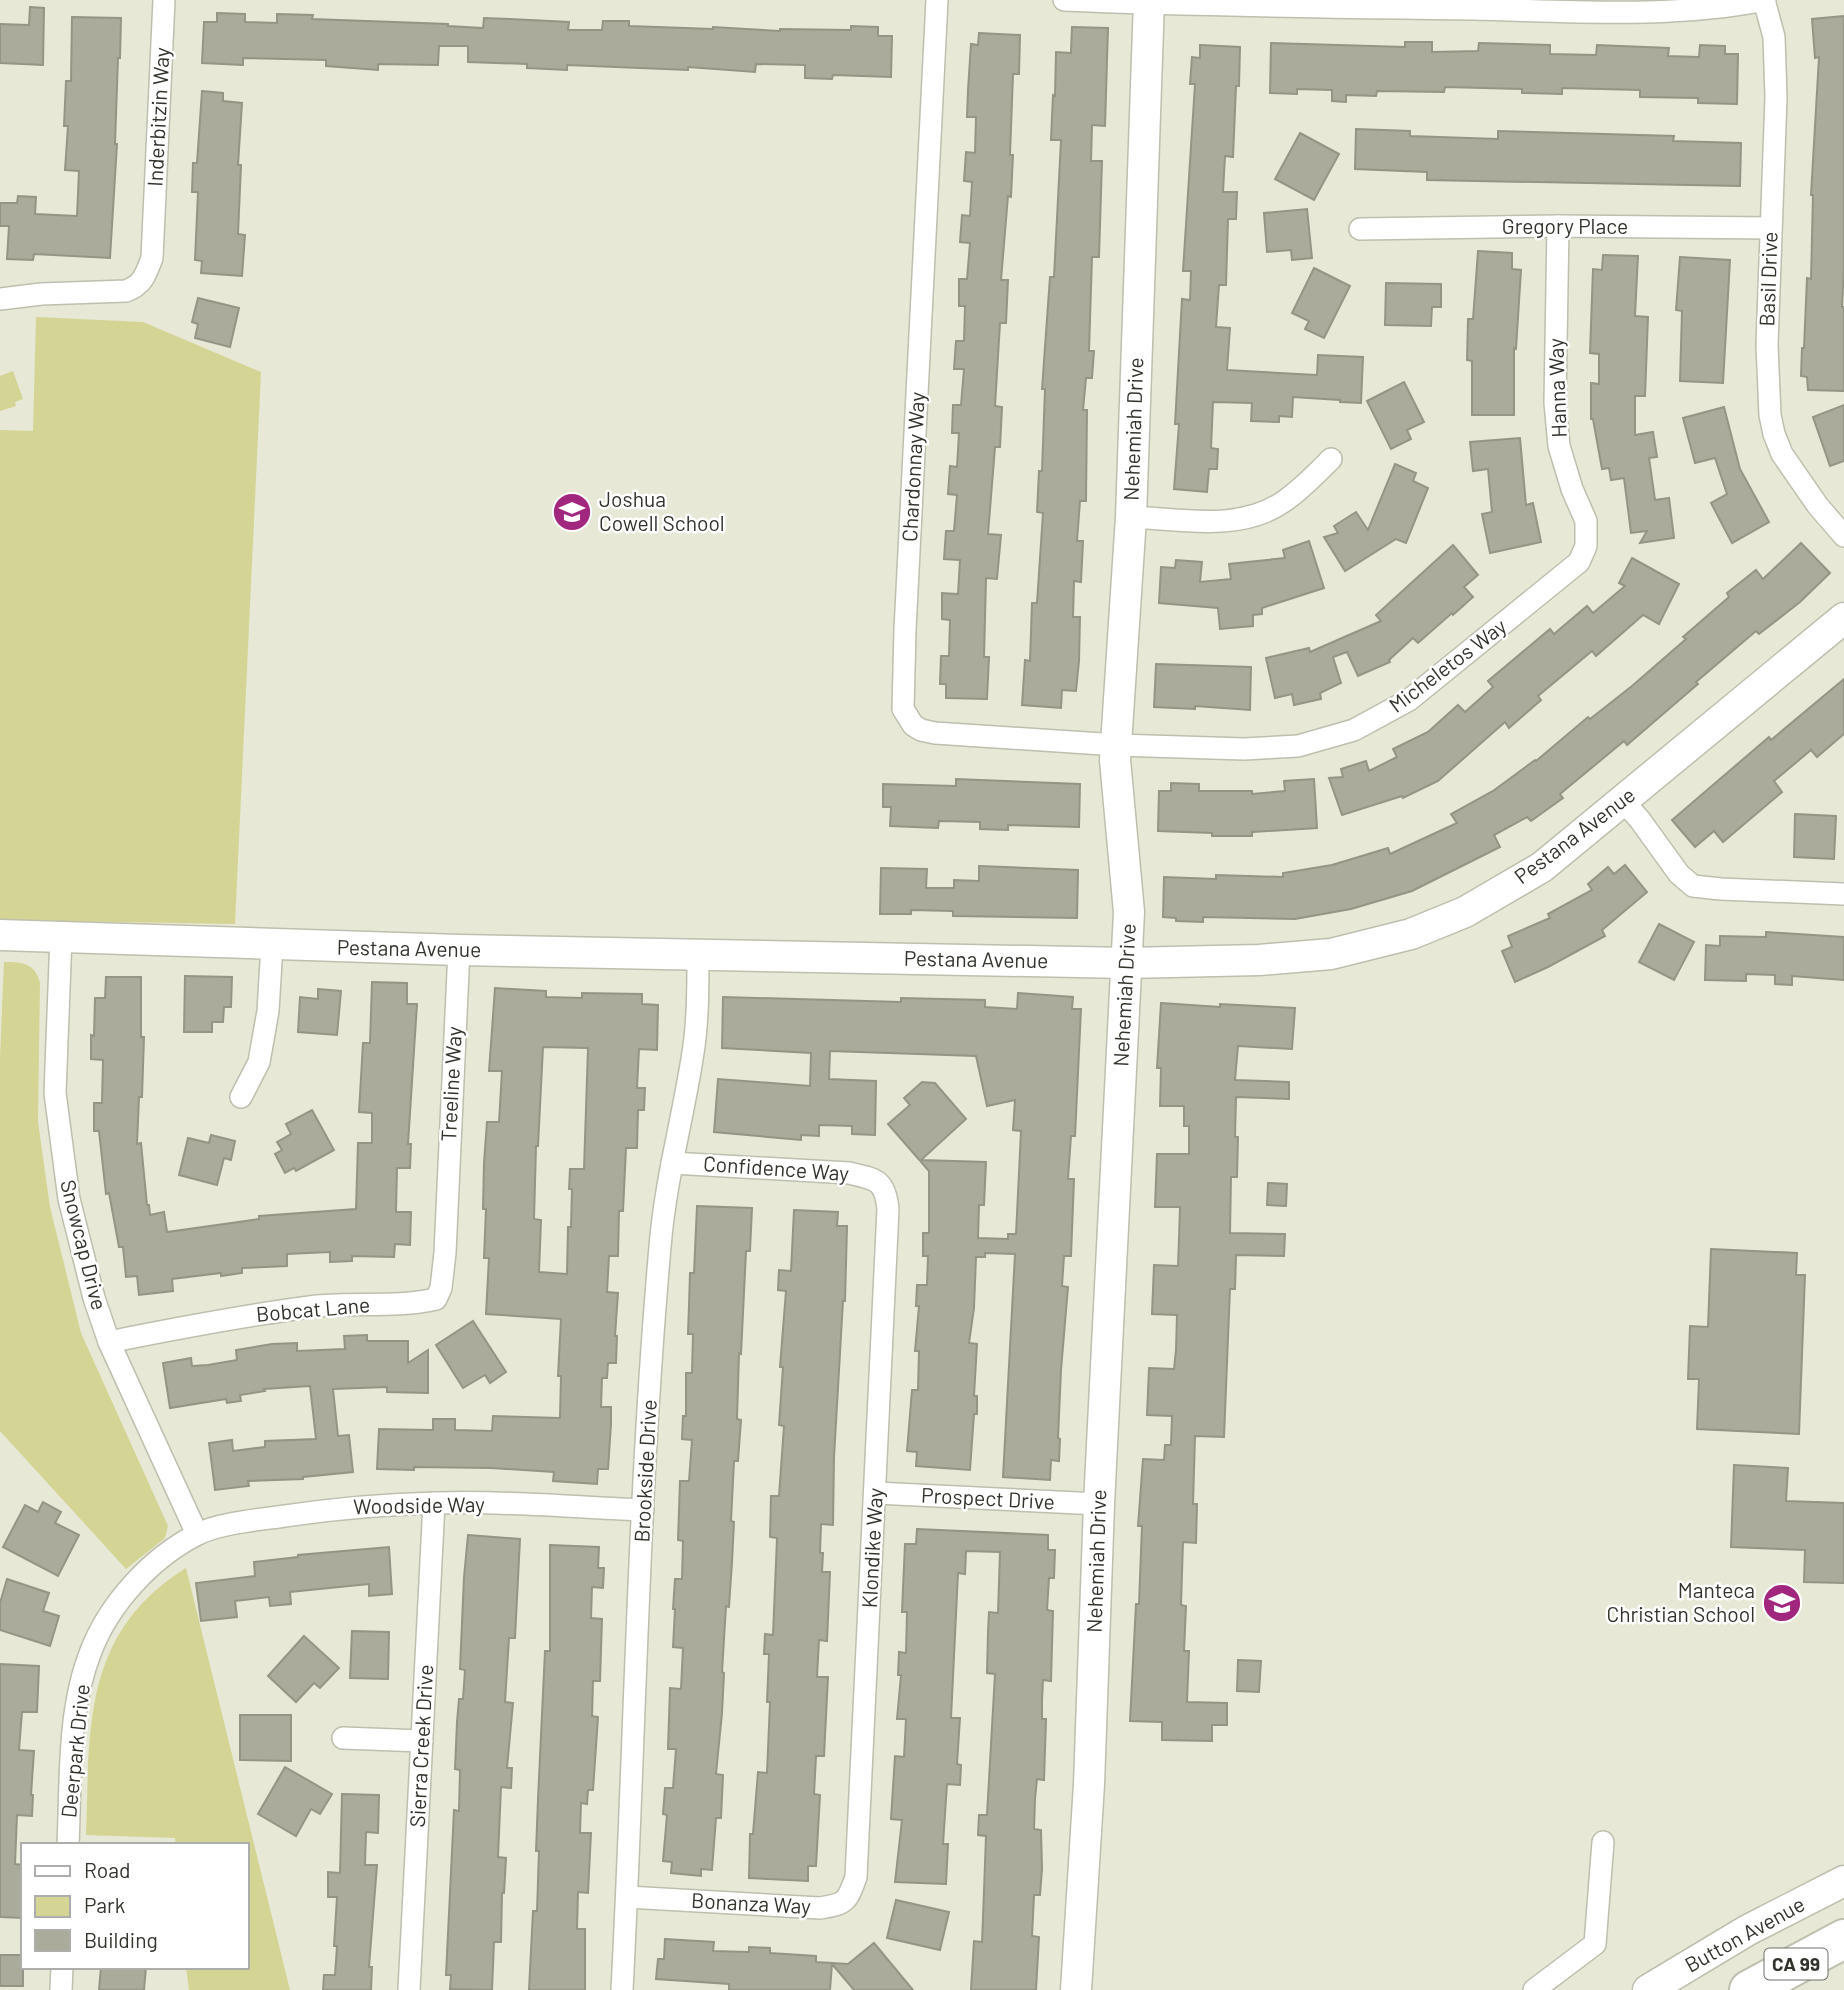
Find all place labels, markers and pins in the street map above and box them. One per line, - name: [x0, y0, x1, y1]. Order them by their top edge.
- place label: Joshua Cowell School: [599, 486, 725, 535]
- school or university icon: Joshua Cowell School: [551, 491, 593, 533]
- place label: Manteca Christian School: [1607, 1577, 1755, 1626]
- school or university icon: Manteca Christian School: [1761, 1582, 1803, 1624]

